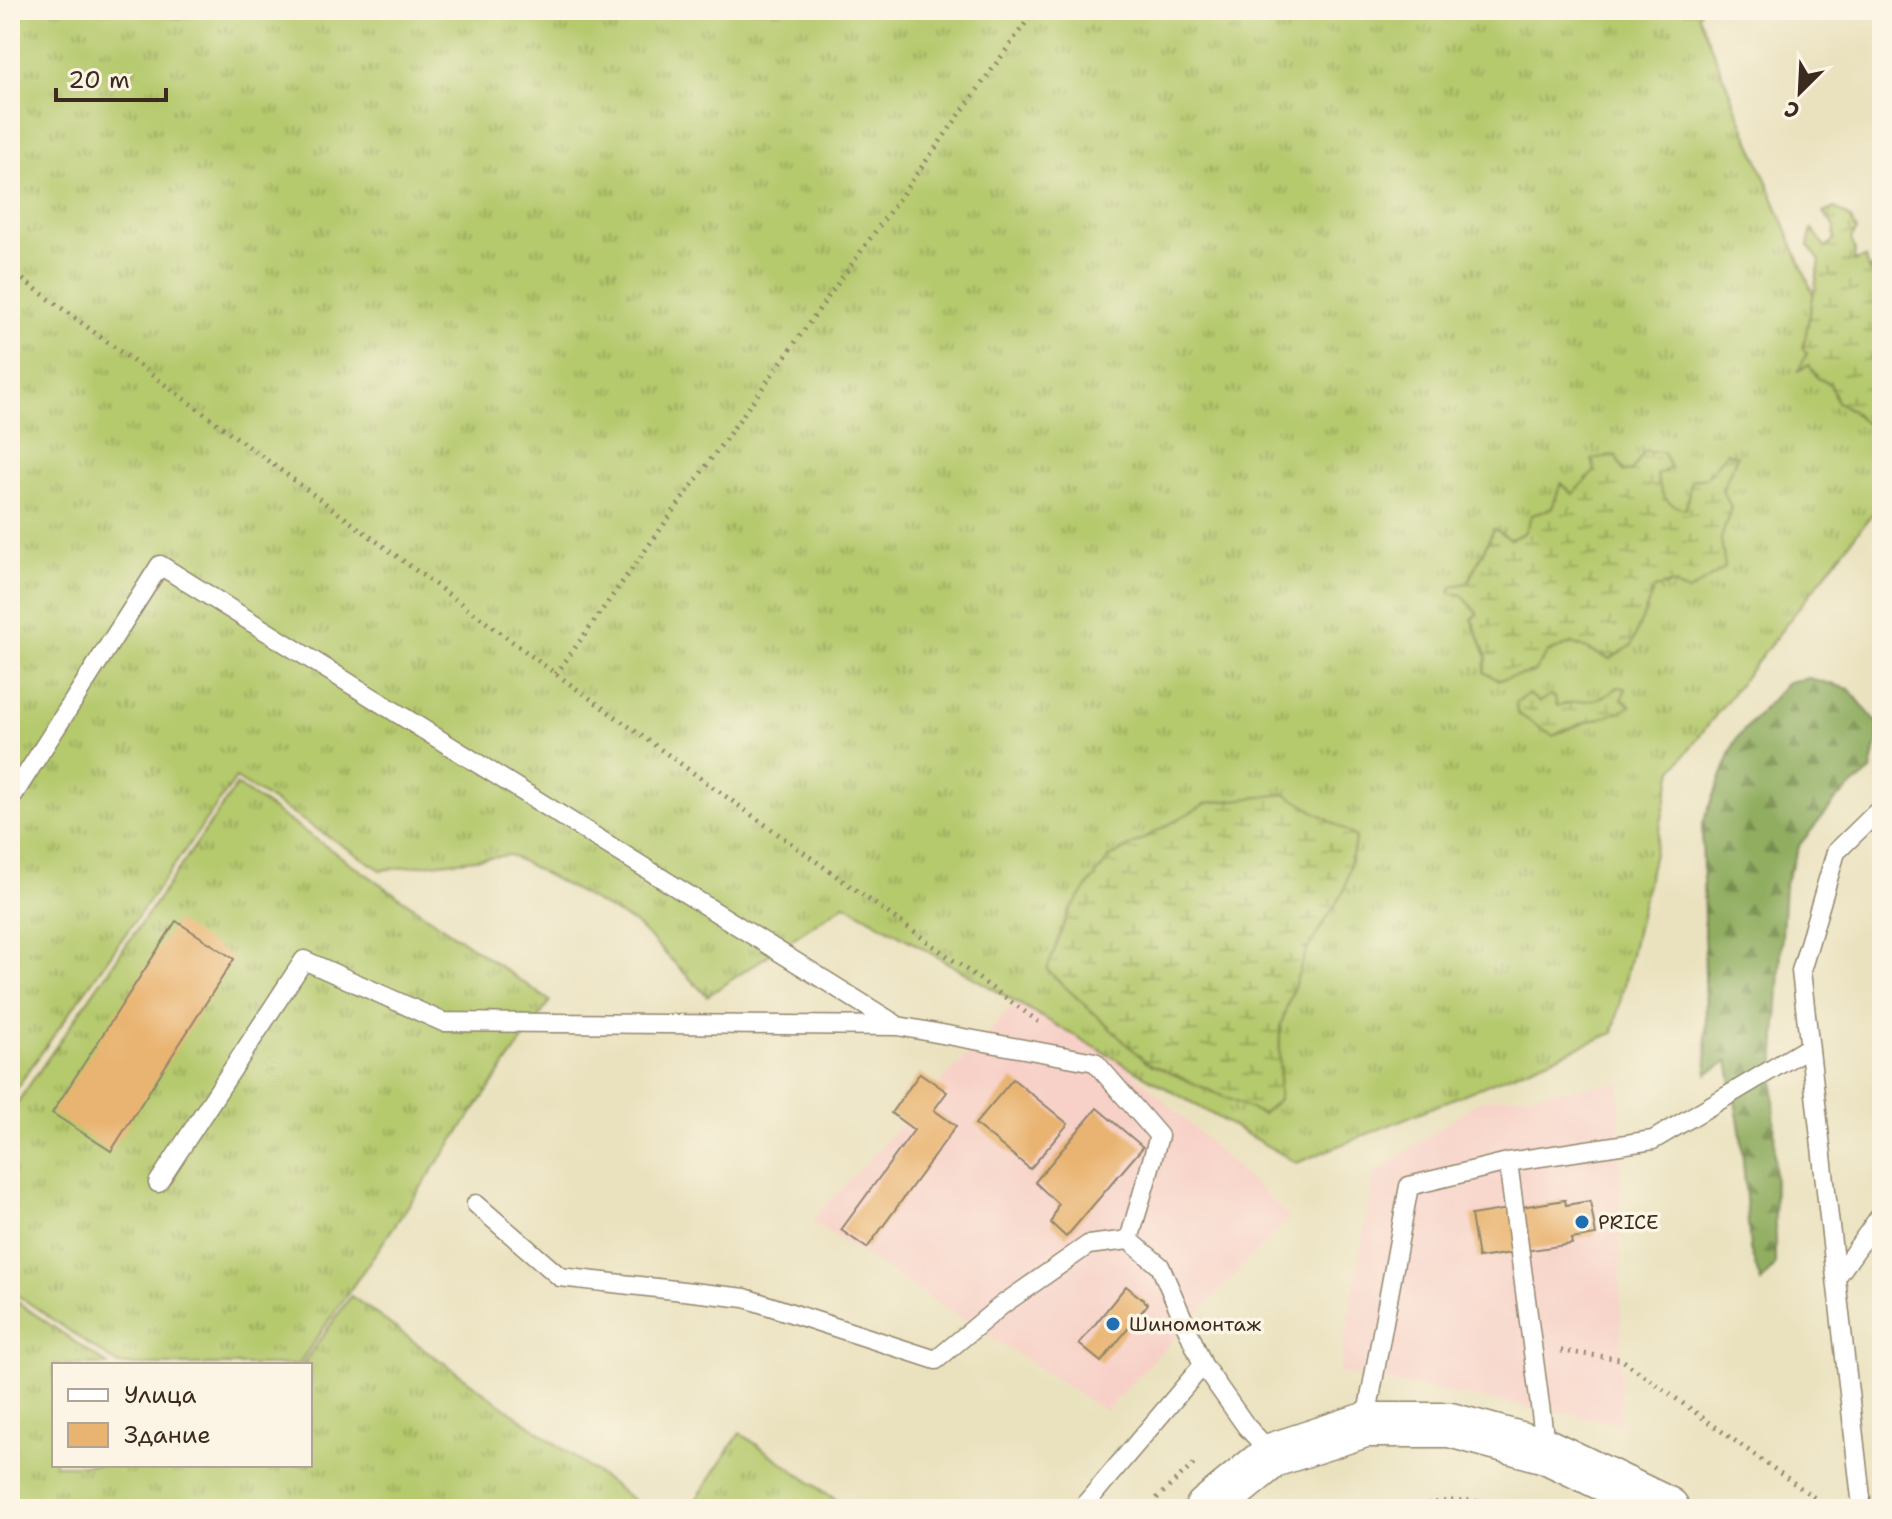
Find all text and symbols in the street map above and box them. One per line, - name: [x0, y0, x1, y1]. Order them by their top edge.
- scale bar: [56, 52, 166, 102]
- north arrow: [1760, 52, 1840, 132]
- text: 20 m: [68, 64, 130, 96]
- text: С: [1780, 94, 1804, 126]
- place label: PRICE: [1598, 1209, 1659, 1235]
- marker: PRICE: [1573, 1213, 1591, 1231]
- place label: Шиномонтаж: [1129, 1311, 1261, 1337]
- marker: Шиномонтаж: [1104, 1315, 1122, 1333]
- legend: [52, 1363, 312, 1467]
- text: Улица: [124, 1379, 197, 1411]
- text: Здание: [124, 1419, 211, 1451]

